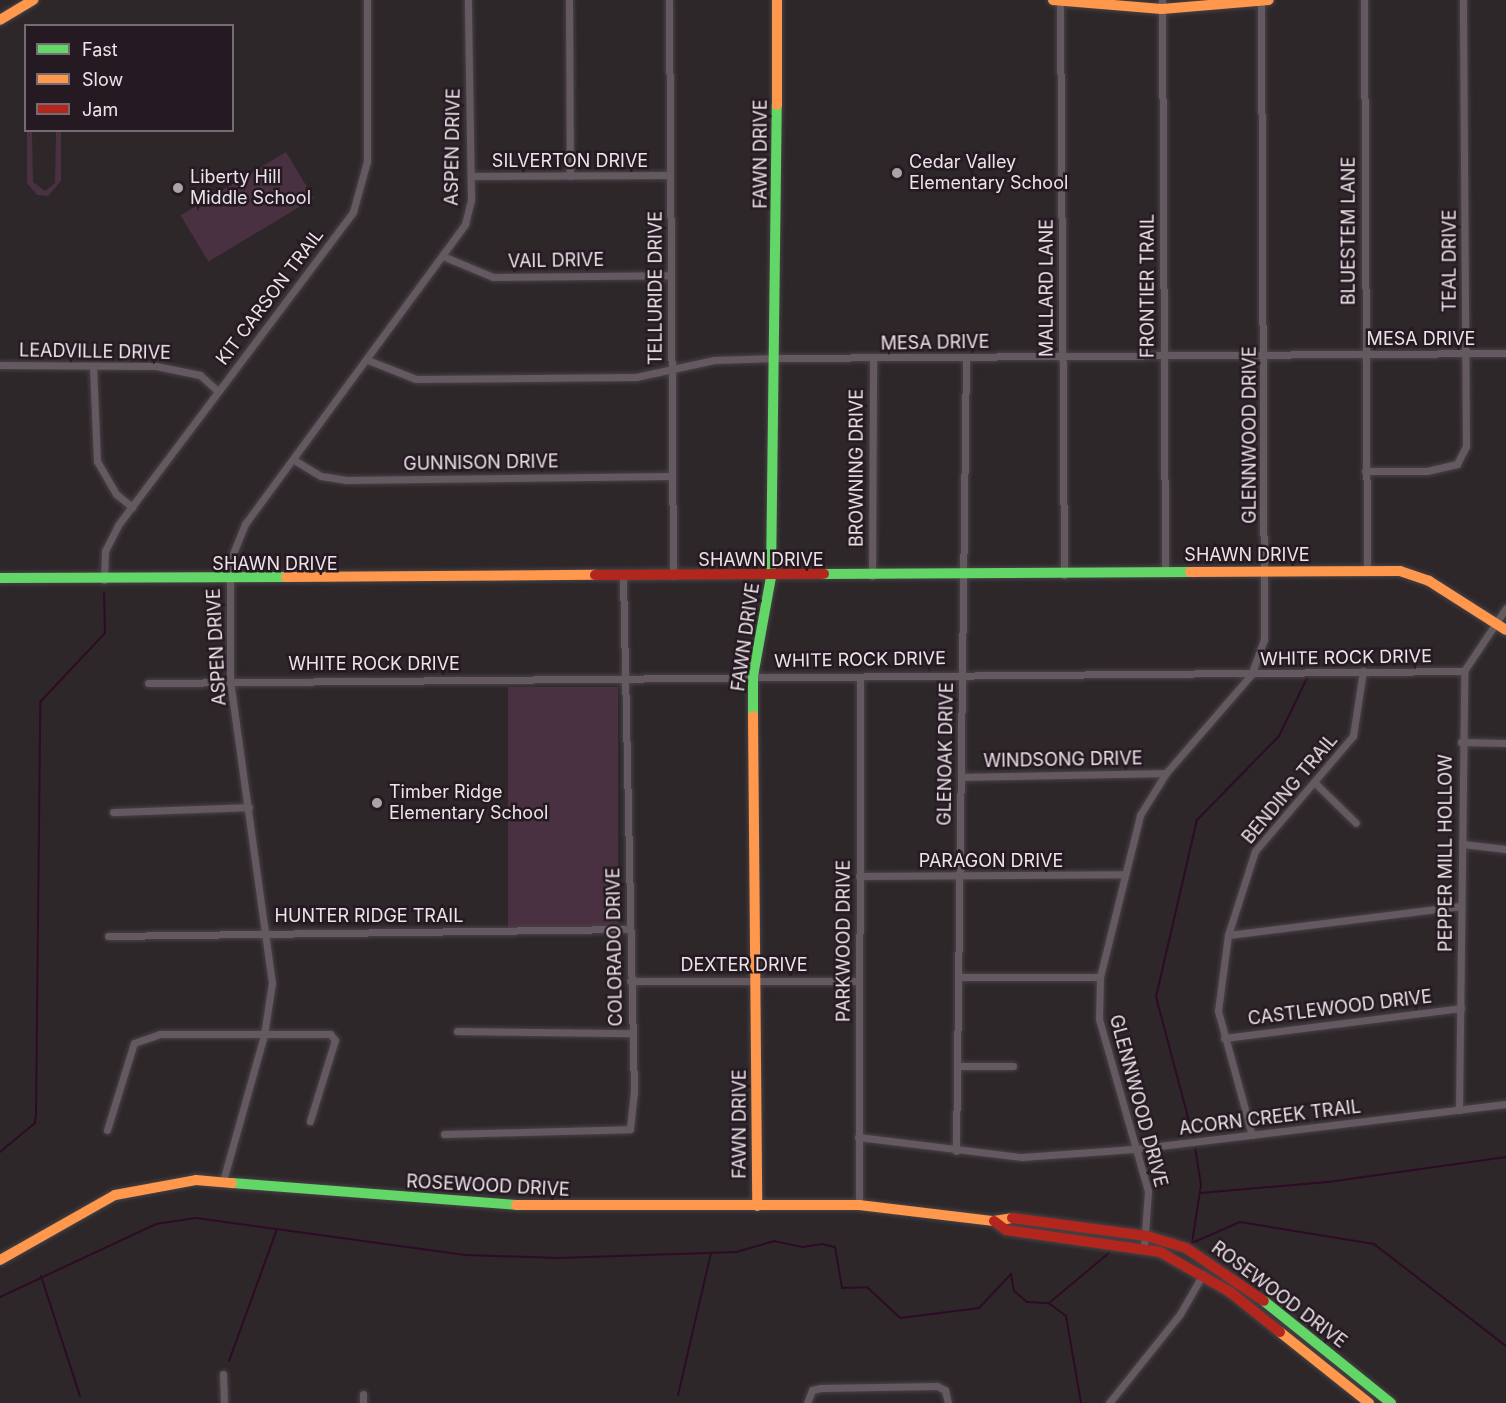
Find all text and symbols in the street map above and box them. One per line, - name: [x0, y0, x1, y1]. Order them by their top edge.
- legend: [24, 24, 234, 132]
- text: Fast: [82, 39, 118, 60]
- text: Slow: [82, 69, 123, 90]
- street label: ASPEN DRIVE: [441, 88, 465, 206]
- text: Jam: [82, 99, 118, 120]
- street label: FAWN DRIVE: [750, 99, 772, 209]
- street label: SILVERTON DRIVE: [492, 150, 648, 172]
- place label: Cedar Valley Elementary School: [909, 152, 1068, 195]
- street label: BLUESTEM LANE: [1338, 157, 1360, 305]
- marker: Cedar Valley Elementary School: [890, 166, 904, 180]
- place label: Liberty Hill Middle School: [190, 167, 311, 210]
- marker: Liberty Hill Middle School: [171, 181, 185, 195]
- street label: TEAL DRIVE: [1439, 210, 1461, 312]
- street label: TELLURIDE DRIVE: [645, 211, 667, 365]
- street label: FRONTIER TRAIL: [1137, 214, 1159, 358]
- street label: MALLARD LANE: [1036, 219, 1058, 357]
- street label: KIT CARSON TRAIL: [212, 225, 328, 369]
- street label: VAIL DRIVE: [508, 249, 604, 273]
- street label: MESA DRIVE: [1367, 328, 1475, 350]
- street label: MESA DRIVE: [880, 331, 990, 355]
- street label: LEADVILLE DRIVE: [19, 340, 171, 364]
- street label: GLENNWOOD DRIVE: [1239, 346, 1261, 524]
- street label: BROWNING DRIVE: [846, 389, 868, 547]
- street label: GUNNISON DRIVE: [403, 451, 559, 475]
- street label: SHAWN DRIVE: [1184, 544, 1310, 566]
- street label: SHAWN DRIVE: [698, 549, 824, 571]
- street label: SHAWN DRIVE: [212, 553, 338, 575]
- street label: FAWN DRIVE: [728, 581, 764, 693]
- street label: ASPEN DRIVE: [203, 588, 231, 706]
- street label: WHITE ROCK DRIVE: [1260, 646, 1432, 670]
- street label: WHITE ROCK DRIVE: [774, 648, 946, 672]
- street label: WHITE ROCK DRIVE: [288, 653, 460, 675]
- street label: GLENOAK DRIVE: [934, 682, 958, 826]
- street label: BENDING TRAIL: [1238, 730, 1342, 848]
- street label: WINDSONG DRIVE: [983, 748, 1143, 772]
- street label: PEPPER MILL HOLLOW: [1435, 754, 1457, 952]
- place label: Timber Ridge Elementary School: [389, 782, 548, 824]
- marker: Timber Ridge Elementary School: [370, 796, 384, 810]
- street label: PARAGON DRIVE: [919, 850, 1063, 872]
- street label: PARKWOOD DRIVE: [833, 860, 855, 1022]
- street label: COLORADO DRIVE: [603, 867, 627, 1027]
- street label: HUNTER RIDGE TRAIL: [275, 905, 463, 927]
- street label: DEXTER DRIVE: [680, 954, 808, 976]
- street label: CASTLEWOOD DRIVE: [1247, 986, 1433, 1030]
- street label: GLENNWOOD DRIVE: [1105, 1012, 1171, 1190]
- street label: FAWN DRIVE: [729, 1069, 751, 1179]
- street label: ACORN CREEK TRAIL: [1178, 1096, 1362, 1140]
- street label: ROSEWOOD DRIVE: [406, 1171, 570, 1201]
- street label: ROSEWOOD DRIVE: [1207, 1237, 1351, 1353]

